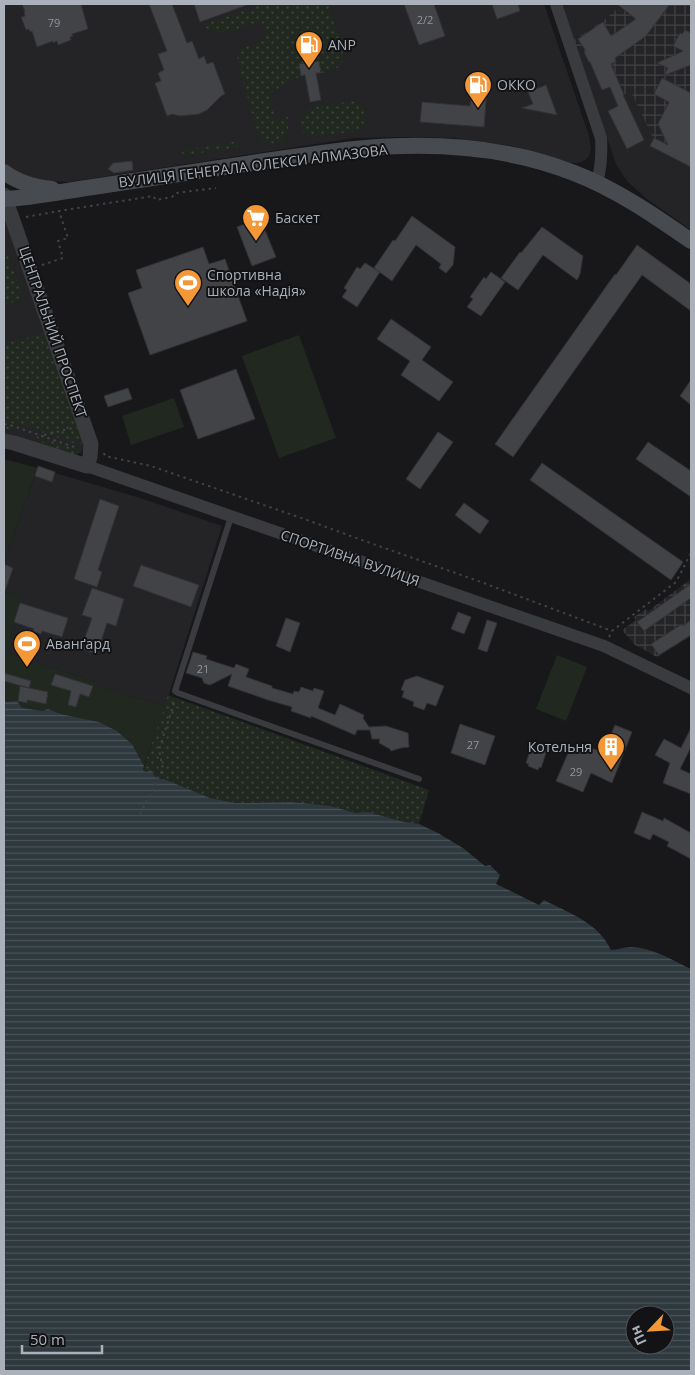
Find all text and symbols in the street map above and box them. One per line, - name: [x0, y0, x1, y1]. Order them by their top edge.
- house number: 2/2: [417, 12, 433, 27]
- house number: 79: [48, 15, 60, 30]
- fuel station icon: ANP: [294, 30, 324, 69]
- place label: ANP: [328, 35, 356, 54]
- fuel station icon: ОККО: [463, 70, 493, 109]
- place label: ОККО: [497, 75, 536, 94]
- street label: ВУЛИЦЯ ГЕНЕРАЛА ОЛЕКСИ АЛМАЗОВА: [117, 140, 389, 191]
- supermarket icon: Баскет: [241, 203, 271, 242]
- place label: Баскет: [275, 208, 320, 227]
- street label: ЦЕНТРАЛЬНИЙ ПРОСПЕКТ: [15, 244, 92, 420]
- place label: Спортивна школа «Надія»: [207, 265, 306, 300]
- sports icon: Спортивна школа «Надія»: [173, 268, 203, 307]
- street label: СПОРТИВНА ВУЛИЦЯ: [278, 525, 422, 590]
- sports icon: Аванґард: [12, 629, 42, 668]
- place label: Аванґард: [46, 634, 110, 653]
- house number: 21: [197, 661, 209, 676]
- building icon: Котельня: [596, 732, 626, 771]
- house number: 27: [467, 737, 479, 752]
- place label: Котельня: [528, 737, 592, 756]
- house number: 29: [570, 764, 582, 779]
- north arrow: [625, 1305, 675, 1355]
- scale bar: [22, 1322, 102, 1354]
- text: Пн: [625, 1323, 651, 1349]
- text: 50 m: [30, 1329, 65, 1349]

